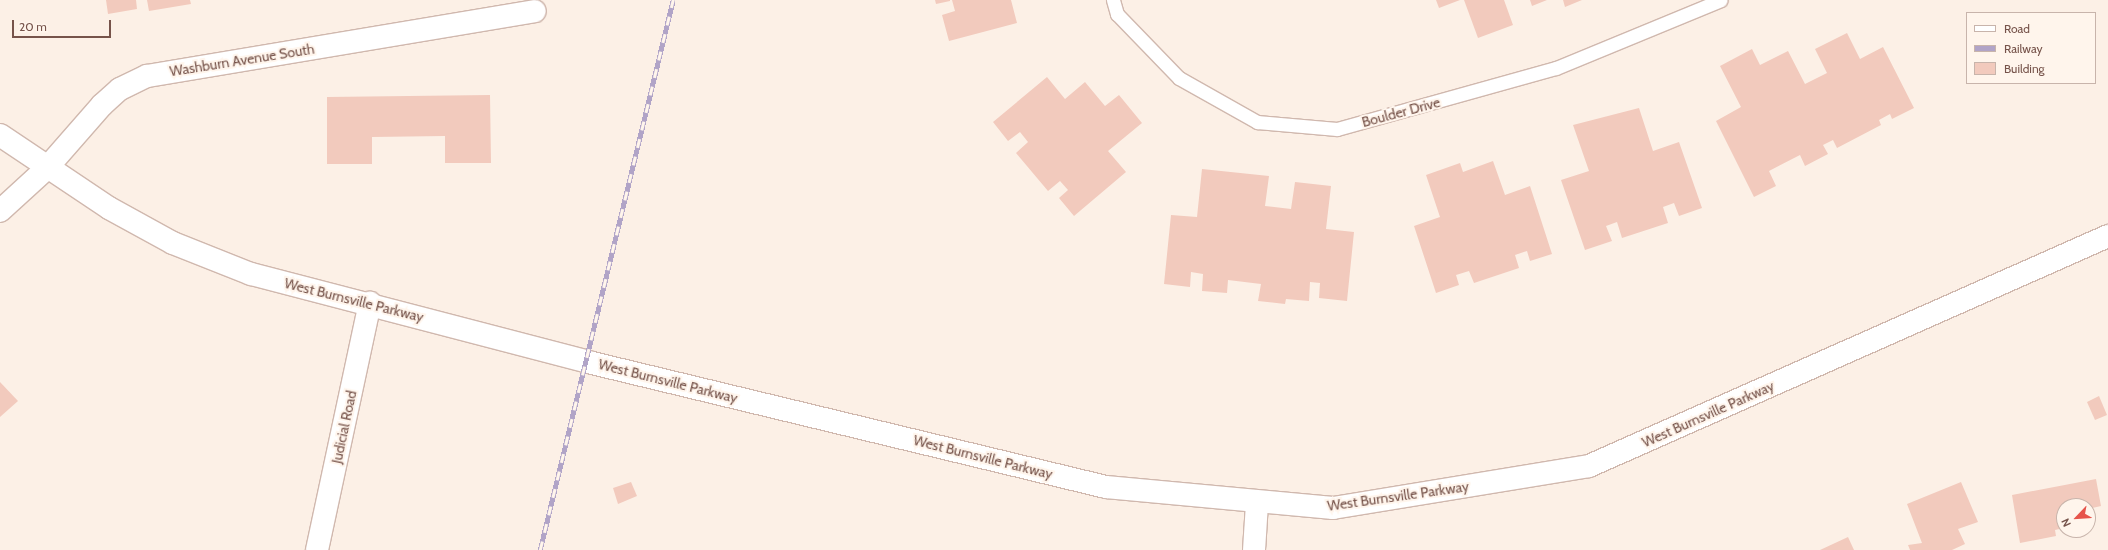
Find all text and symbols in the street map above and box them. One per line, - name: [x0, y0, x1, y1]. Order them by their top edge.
- scale bar: [14, 12, 113, 38]
- legend: [1966, 12, 2096, 84]
- text: 20 m: [19, 19, 47, 34]
- text: Road: [2004, 21, 2030, 36]
- street label: Washburn Avenue South: [168, 40, 316, 80]
- text: Railway: [2004, 41, 2042, 56]
- text: Building: [2004, 61, 2045, 76]
- street label: Boulder Drive: [1360, 93, 1442, 131]
- street label: West Burnsville Parkway: [283, 275, 425, 325]
- street label: West Burnsville Parkway: [597, 356, 739, 406]
- street label: West Burnsville Parkway: [1639, 377, 1777, 451]
- street label: Judicial Road: [328, 389, 360, 465]
- street label: West Burnsville Parkway: [912, 432, 1054, 482]
- street label: West Burnsville Parkway: [1326, 478, 1470, 514]
- north arrow: [2056, 498, 2096, 538]
- text: N: [2058, 516, 2074, 529]

